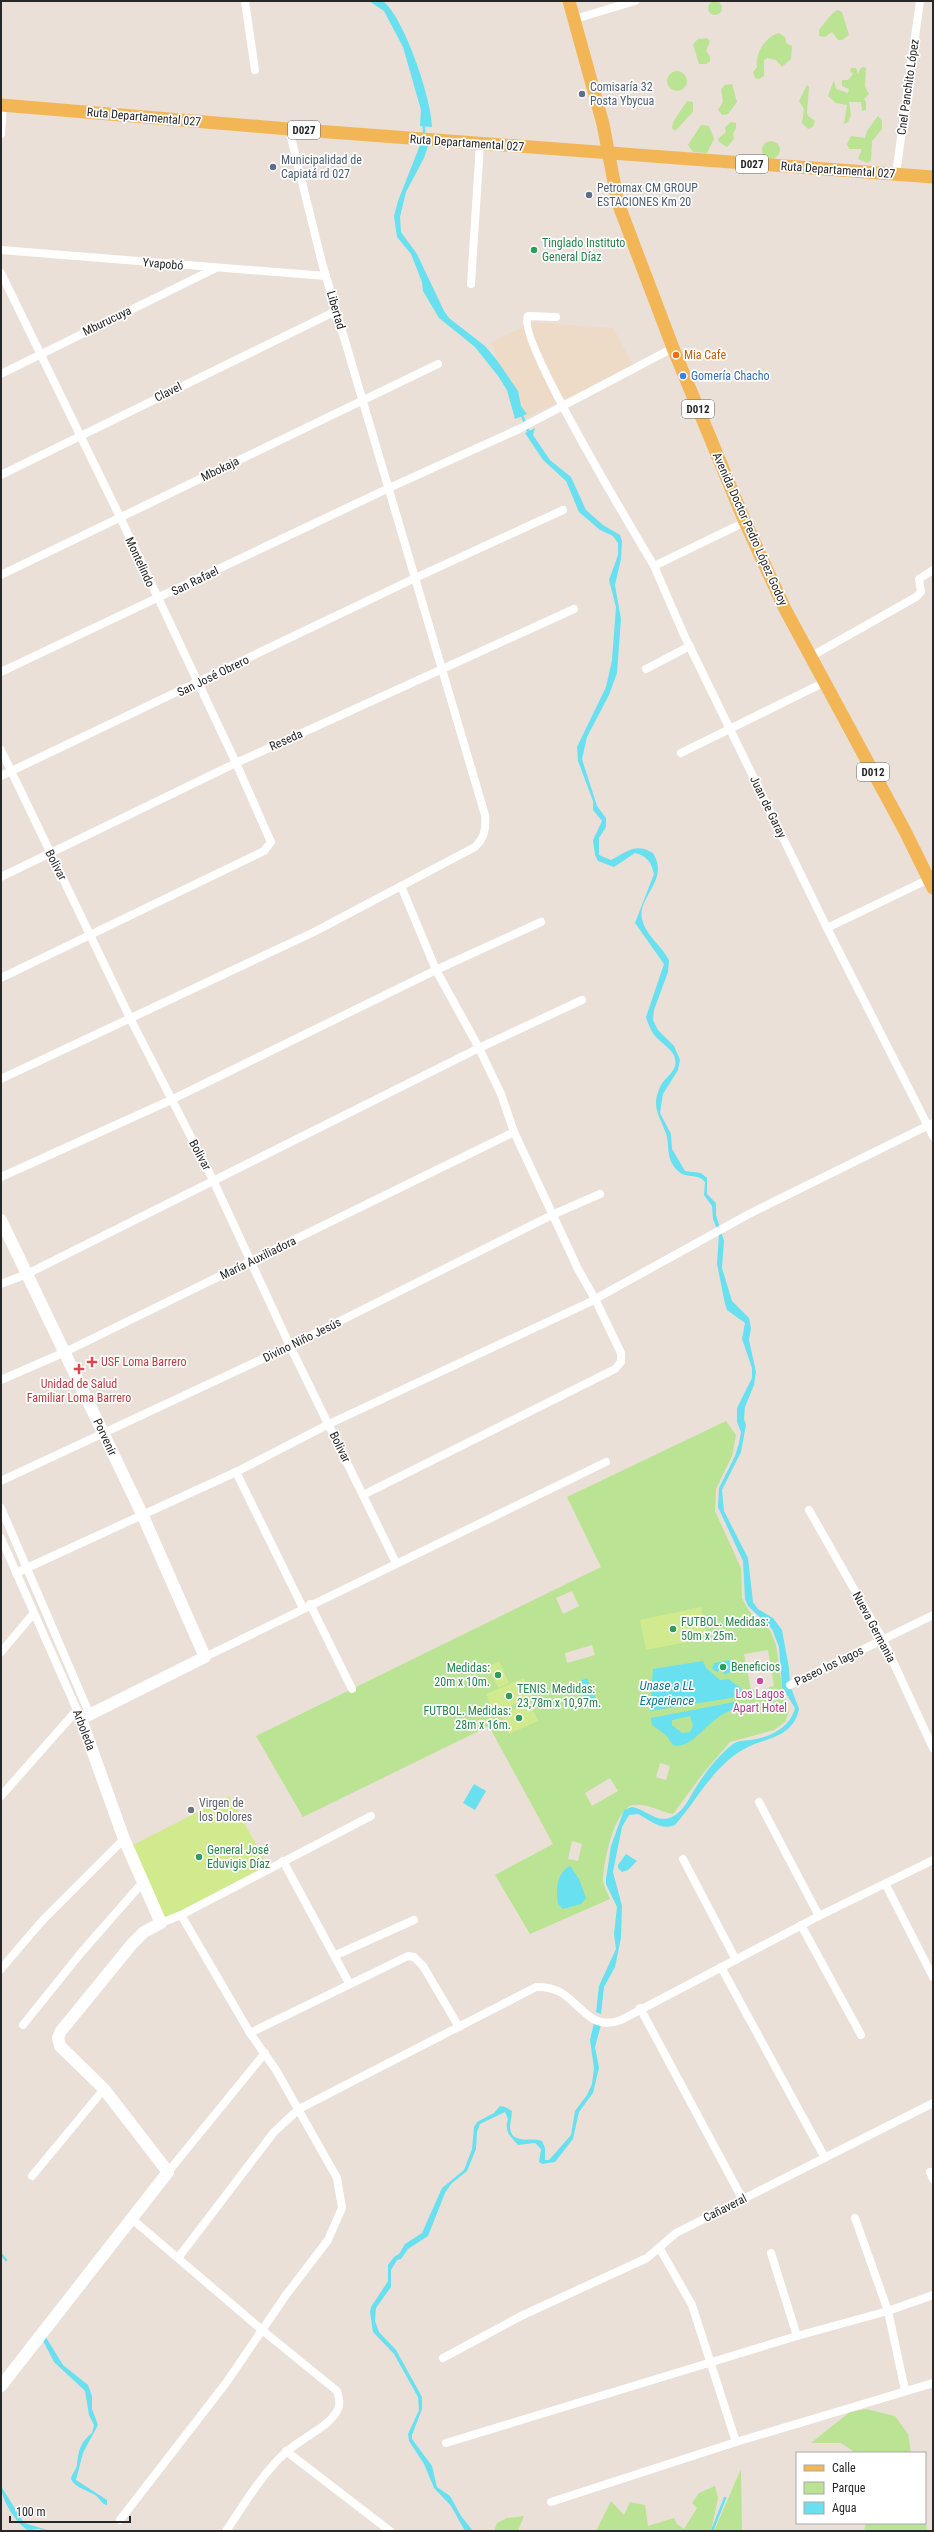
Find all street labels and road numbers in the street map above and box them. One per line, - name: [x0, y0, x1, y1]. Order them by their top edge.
- street label: Cnel Panchito López: [894, 38, 922, 136]
- street label: Ruta Departamental 027: [86, 105, 202, 129]
- road number: D027: [288, 121, 320, 139]
- street label: Ruta Departamental 027: [409, 132, 525, 154]
- road number: D027: [736, 155, 768, 173]
- street label: Ruta Departamental 027: [780, 159, 896, 181]
- street label: Yvapobó: [142, 255, 184, 273]
- street label: Libertad: [324, 289, 348, 331]
- street label: Mburucuya: [80, 303, 134, 339]
- street label: Clavel: [152, 379, 184, 405]
- road number: D012: [682, 400, 714, 418]
- street label: Avenida Doctor Pedro López Godoy: [710, 450, 790, 608]
- street label: Mbokaja: [199, 454, 242, 484]
- street label: Montelindo: [122, 535, 158, 589]
- street label: San Rafael: [169, 564, 221, 598]
- street label: San José Obrero: [175, 653, 251, 699]
- street label: Reseda: [267, 726, 305, 753]
- road number: D012: [857, 763, 889, 781]
- street label: Juan de Garay: [747, 774, 789, 840]
- street label: Bolivar: [42, 847, 70, 883]
- street label: Bolivar: [186, 1137, 214, 1173]
- street label: María Auxiliadora: [218, 1233, 299, 1282]
- street label: Divino Niño Jesús: [261, 1315, 343, 1365]
- street label: Porvenir: [90, 1416, 120, 1458]
- street label: Bolivar: [327, 1429, 354, 1465]
- street label: Nueva Germania: [850, 1589, 899, 1665]
- street label: Paseo los lagos: [792, 1643, 866, 1689]
- street label: Arboleda: [70, 1708, 98, 1753]
- street label: Cañaveral: [701, 2191, 749, 2225]

